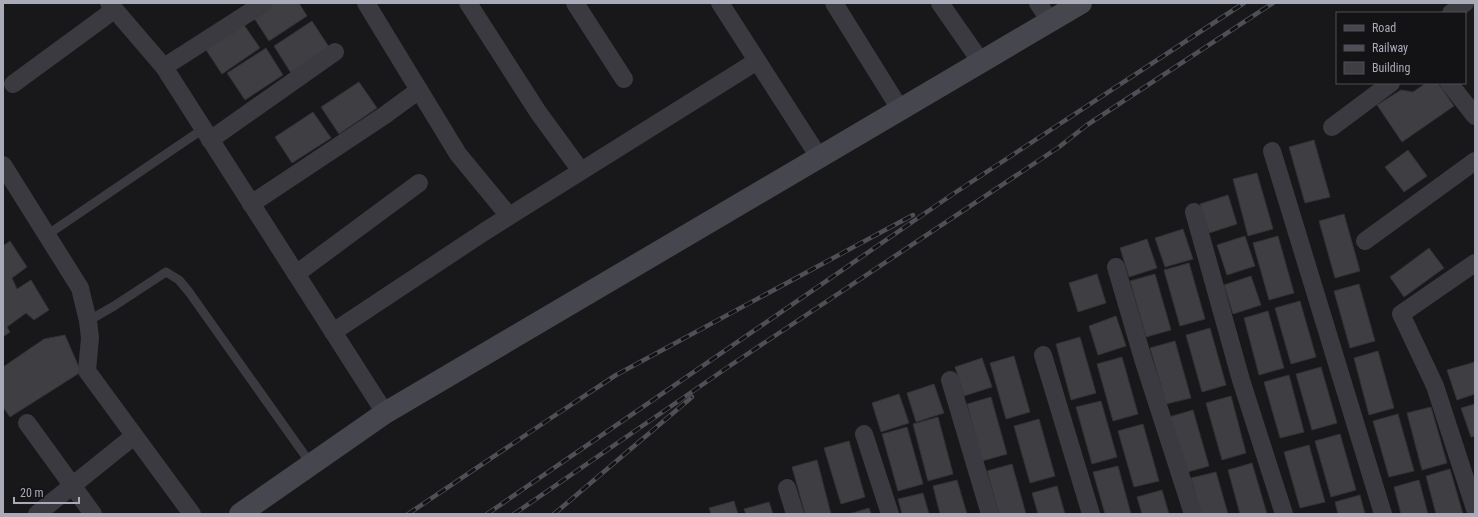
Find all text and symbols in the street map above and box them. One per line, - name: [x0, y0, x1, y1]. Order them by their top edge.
- legend: [1336, 12, 1466, 84]
- text: Road: [1372, 21, 1396, 35]
- text: Railway: [1372, 41, 1408, 55]
- text: Building: [1372, 61, 1410, 75]
- scale bar: [14, 479, 79, 505]
- text: 20 m: [20, 486, 44, 500]

